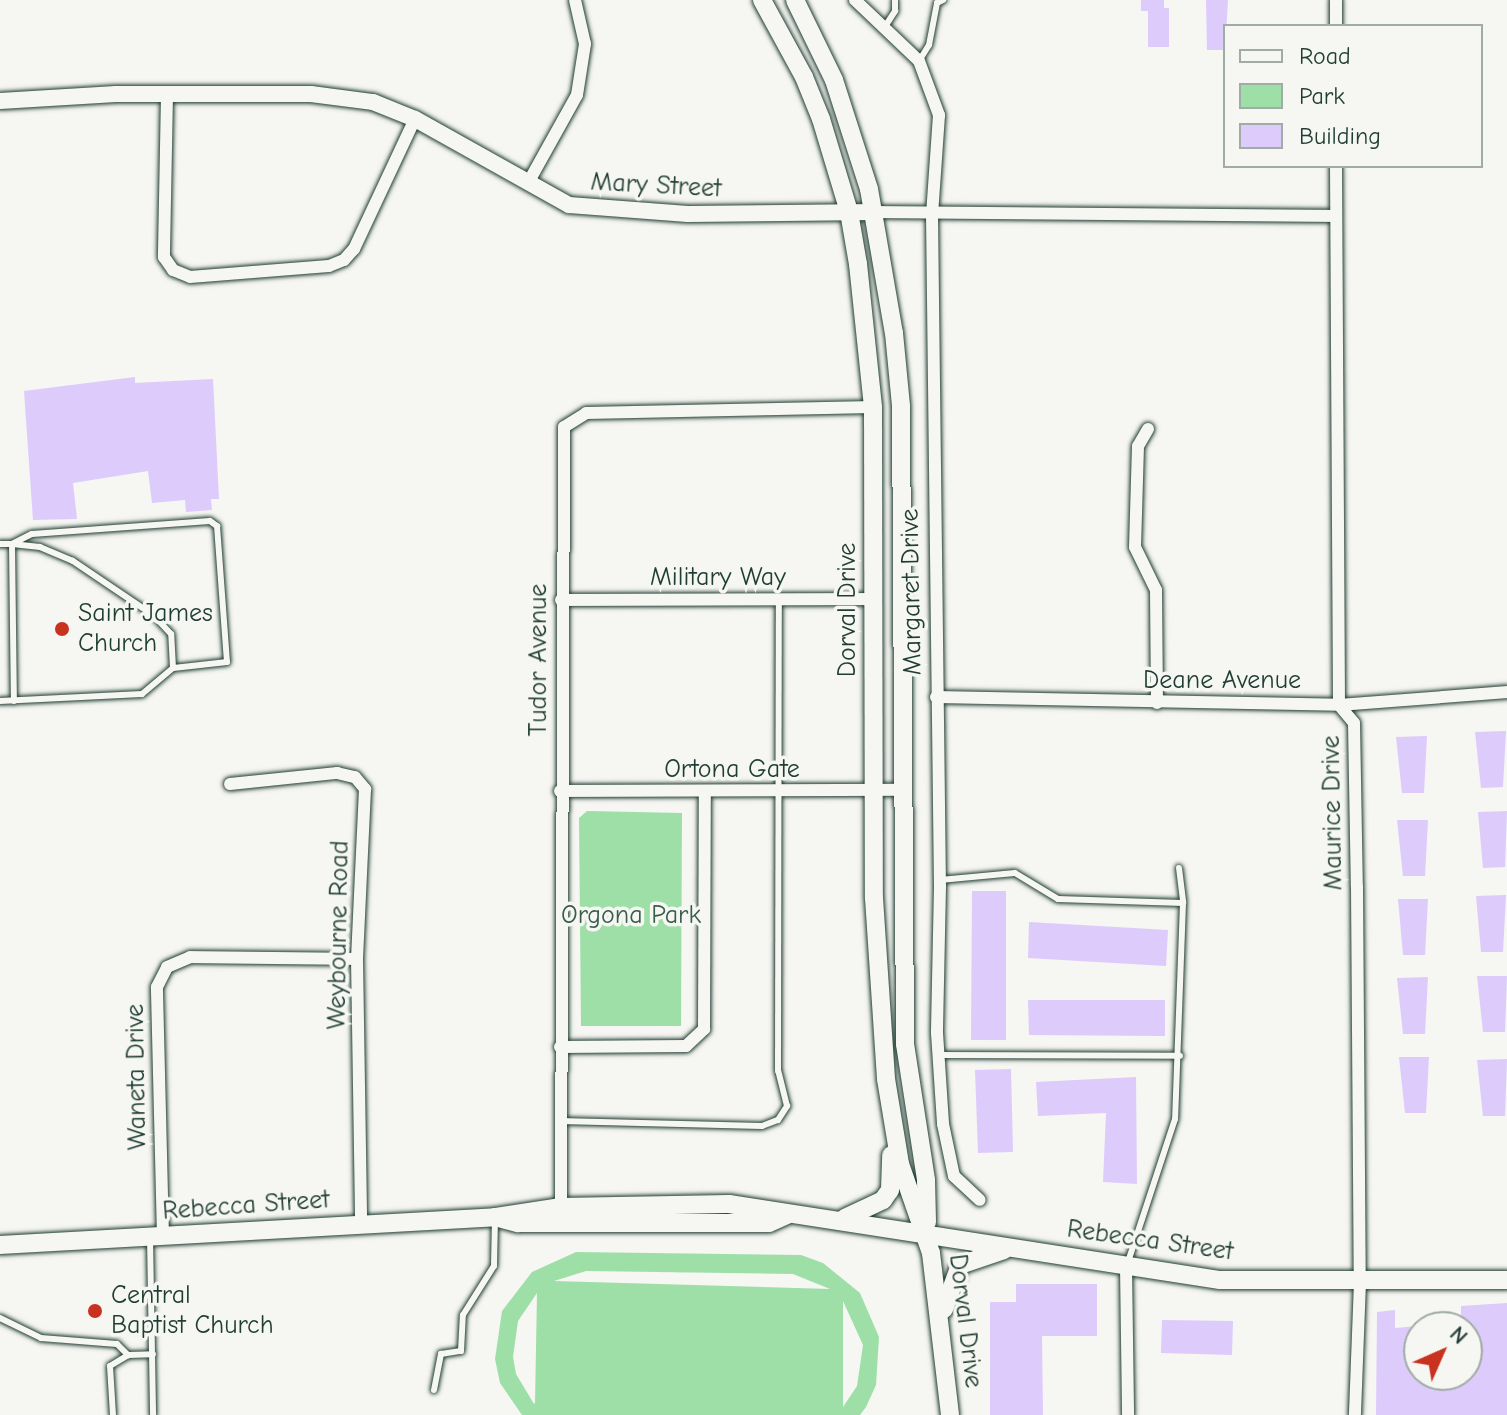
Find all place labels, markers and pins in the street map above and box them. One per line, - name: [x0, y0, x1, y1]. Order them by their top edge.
- place label: Saint James Church: [78, 598, 213, 660]
- marker: Saint James Church: [53, 620, 71, 638]
- place label: Central Baptist Church: [111, 1280, 274, 1342]
- marker: Central Baptist Church: [86, 1302, 104, 1320]

